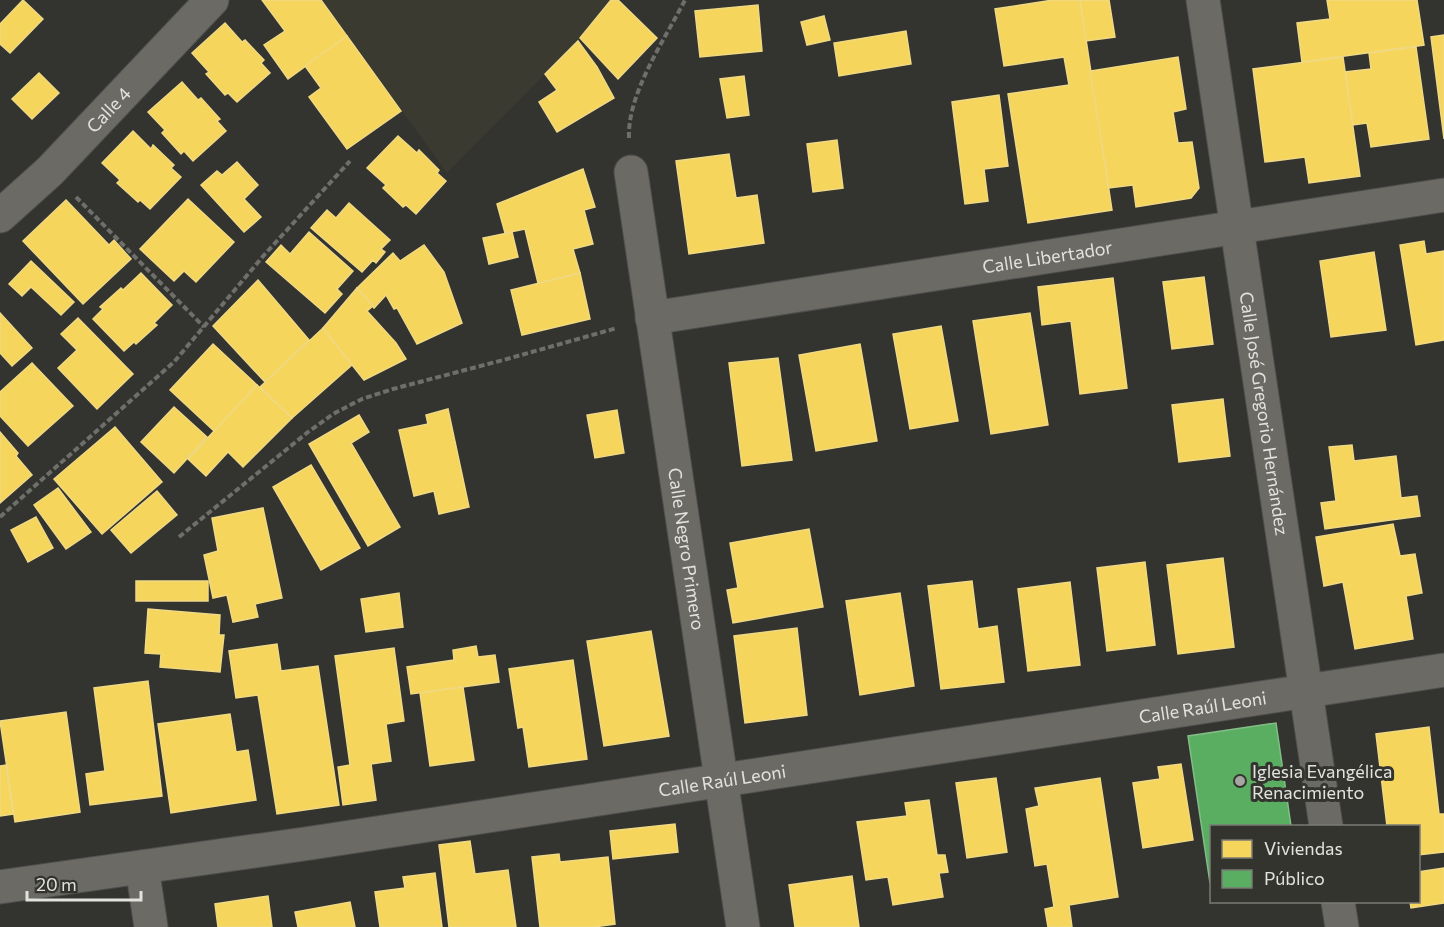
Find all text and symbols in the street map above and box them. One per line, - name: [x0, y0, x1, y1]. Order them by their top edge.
- street label: Calle 4: [81, 82, 135, 137]
- street label: Calle Libertador: [981, 236, 1114, 278]
- street label: Calle José Gregorio Hernández: [1236, 290, 1294, 537]
- street label: Calle Negro Primero: [664, 466, 710, 632]
- street label: Calle Raúl Leoni: [1137, 686, 1268, 727]
- street label: Calle Raúl Leoni: [657, 760, 788, 801]
- place label: Iglesia Evangélica Renacimiento: [1252, 760, 1392, 803]
- marker: Iglesia Evangélica Renacimiento: [1233, 774, 1247, 788]
- legend: [1210, 825, 1420, 903]
- text: Viviendas: [1264, 837, 1343, 859]
- scale bar: [27, 864, 141, 902]
- text: Público: [1264, 867, 1325, 889]
- text: 20 m: [36, 873, 77, 895]

